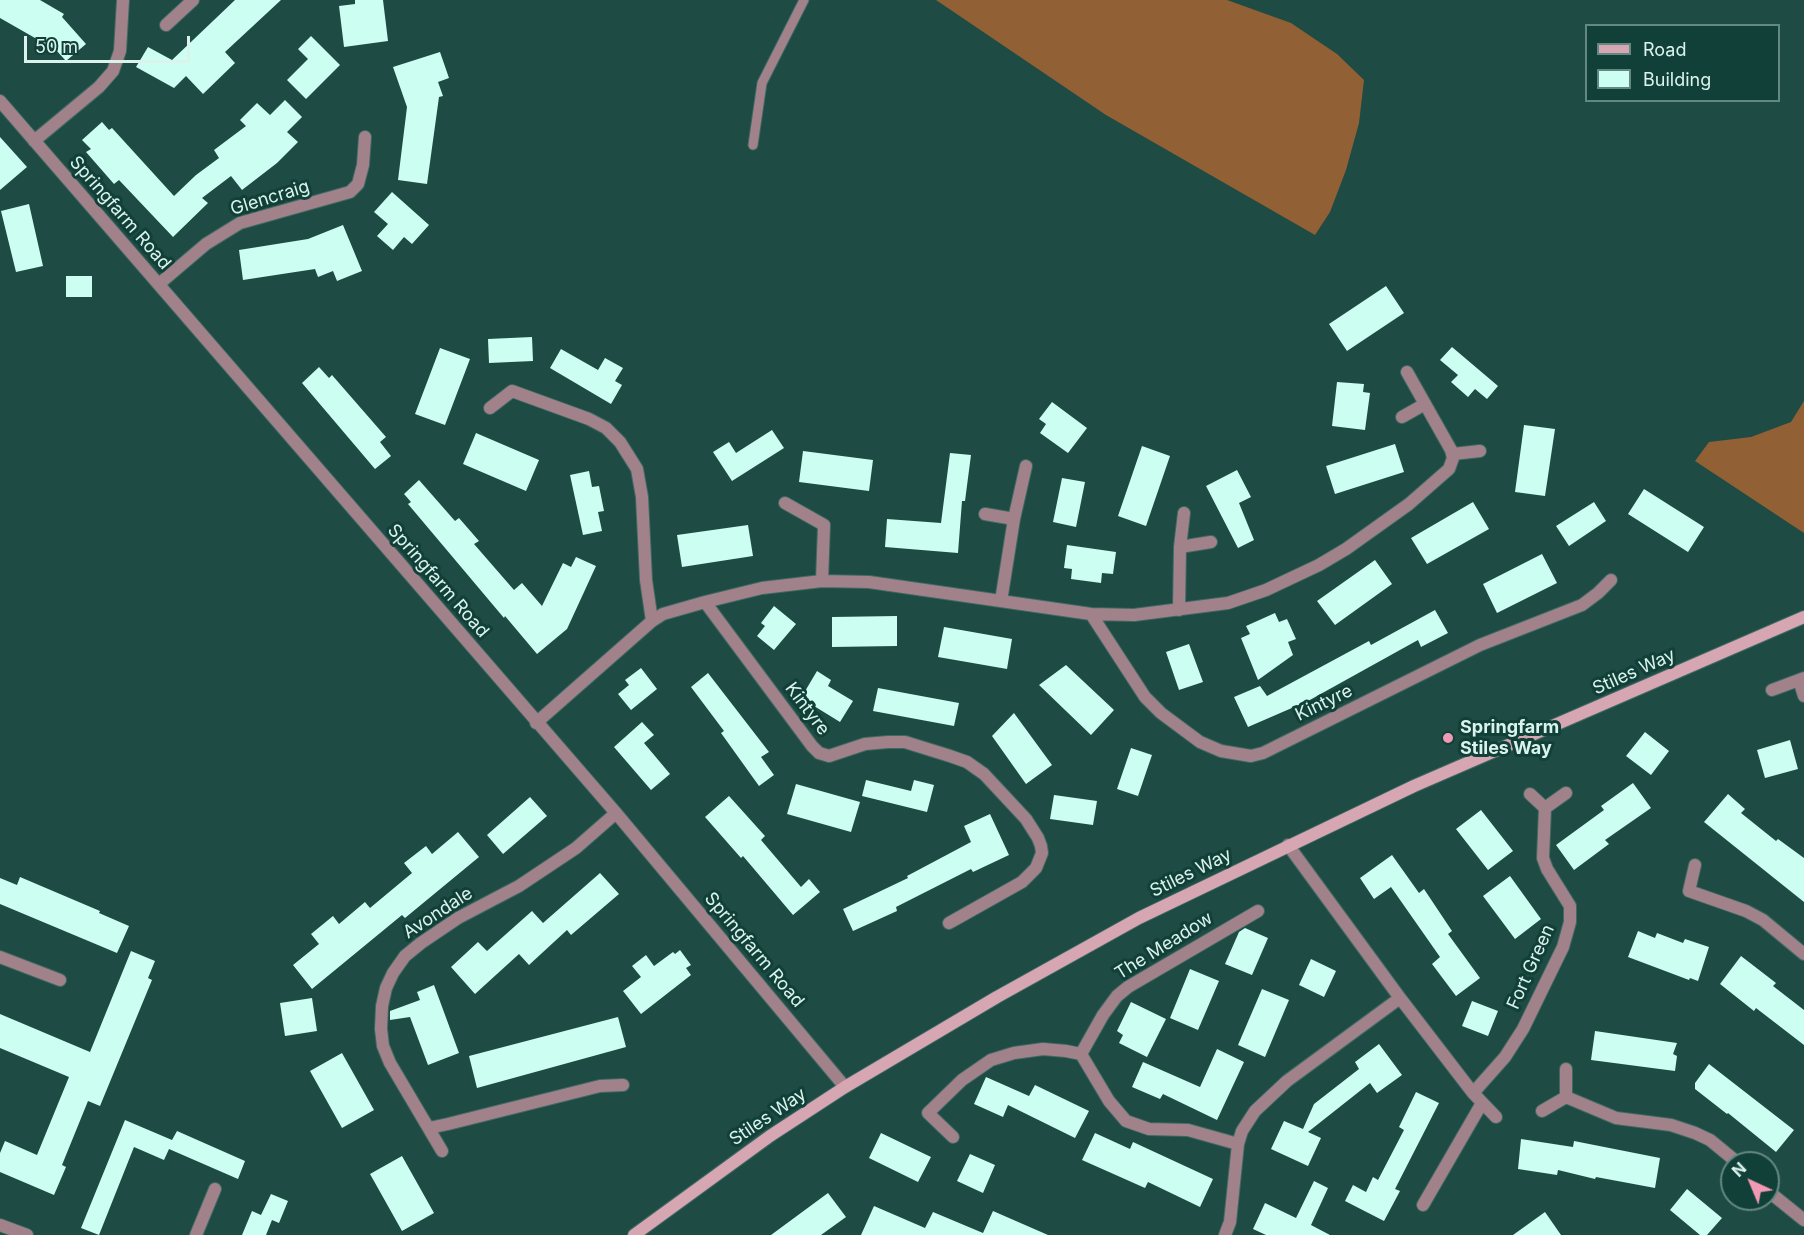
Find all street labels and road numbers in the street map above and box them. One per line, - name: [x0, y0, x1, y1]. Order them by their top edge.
- street label: Springfarm Road: [65, 152, 175, 274]
- street label: Glencraig: [228, 176, 312, 220]
- street label: Springfarm Road: [383, 520, 493, 642]
- street label: Stiles Way: [1589, 644, 1679, 700]
- street label: Kintyre: [780, 678, 834, 740]
- street label: Kintyre: [1292, 680, 1356, 726]
- street label: Stiles Way: [1147, 844, 1235, 902]
- street label: Avondale: [399, 883, 477, 943]
- street label: Springfarm Road: [700, 888, 808, 1012]
- street label: The Meadow: [1111, 907, 1217, 985]
- street label: Fort Green: [1503, 921, 1559, 1013]
- street label: Stiles Way: [725, 1083, 811, 1151]

